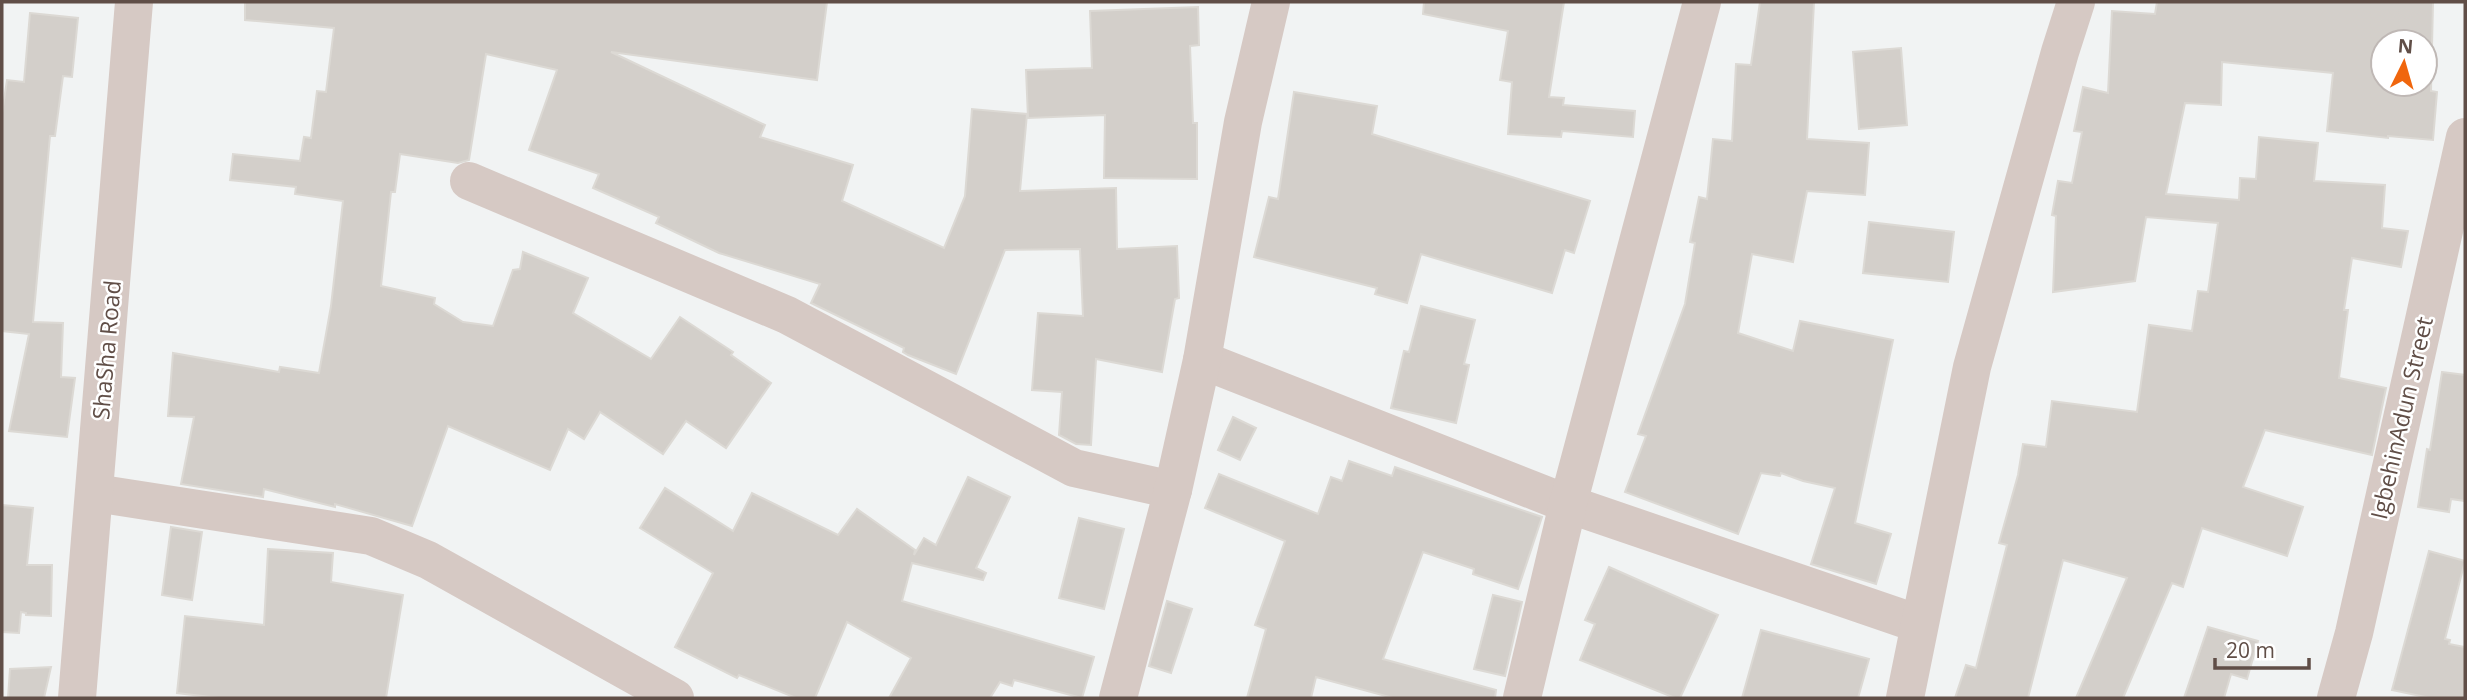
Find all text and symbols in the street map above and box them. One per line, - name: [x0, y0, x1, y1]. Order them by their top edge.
- north arrow: [2369, 28, 2439, 98]
- text: N: [2397, 32, 2414, 60]
- street label: ShaSha Road: [84, 279, 128, 421]
- street label: IgbehinAdun Street: [2362, 313, 2440, 522]
- scale bar: [2215, 626, 2310, 670]
- text: 20 m: [2226, 636, 2275, 664]

